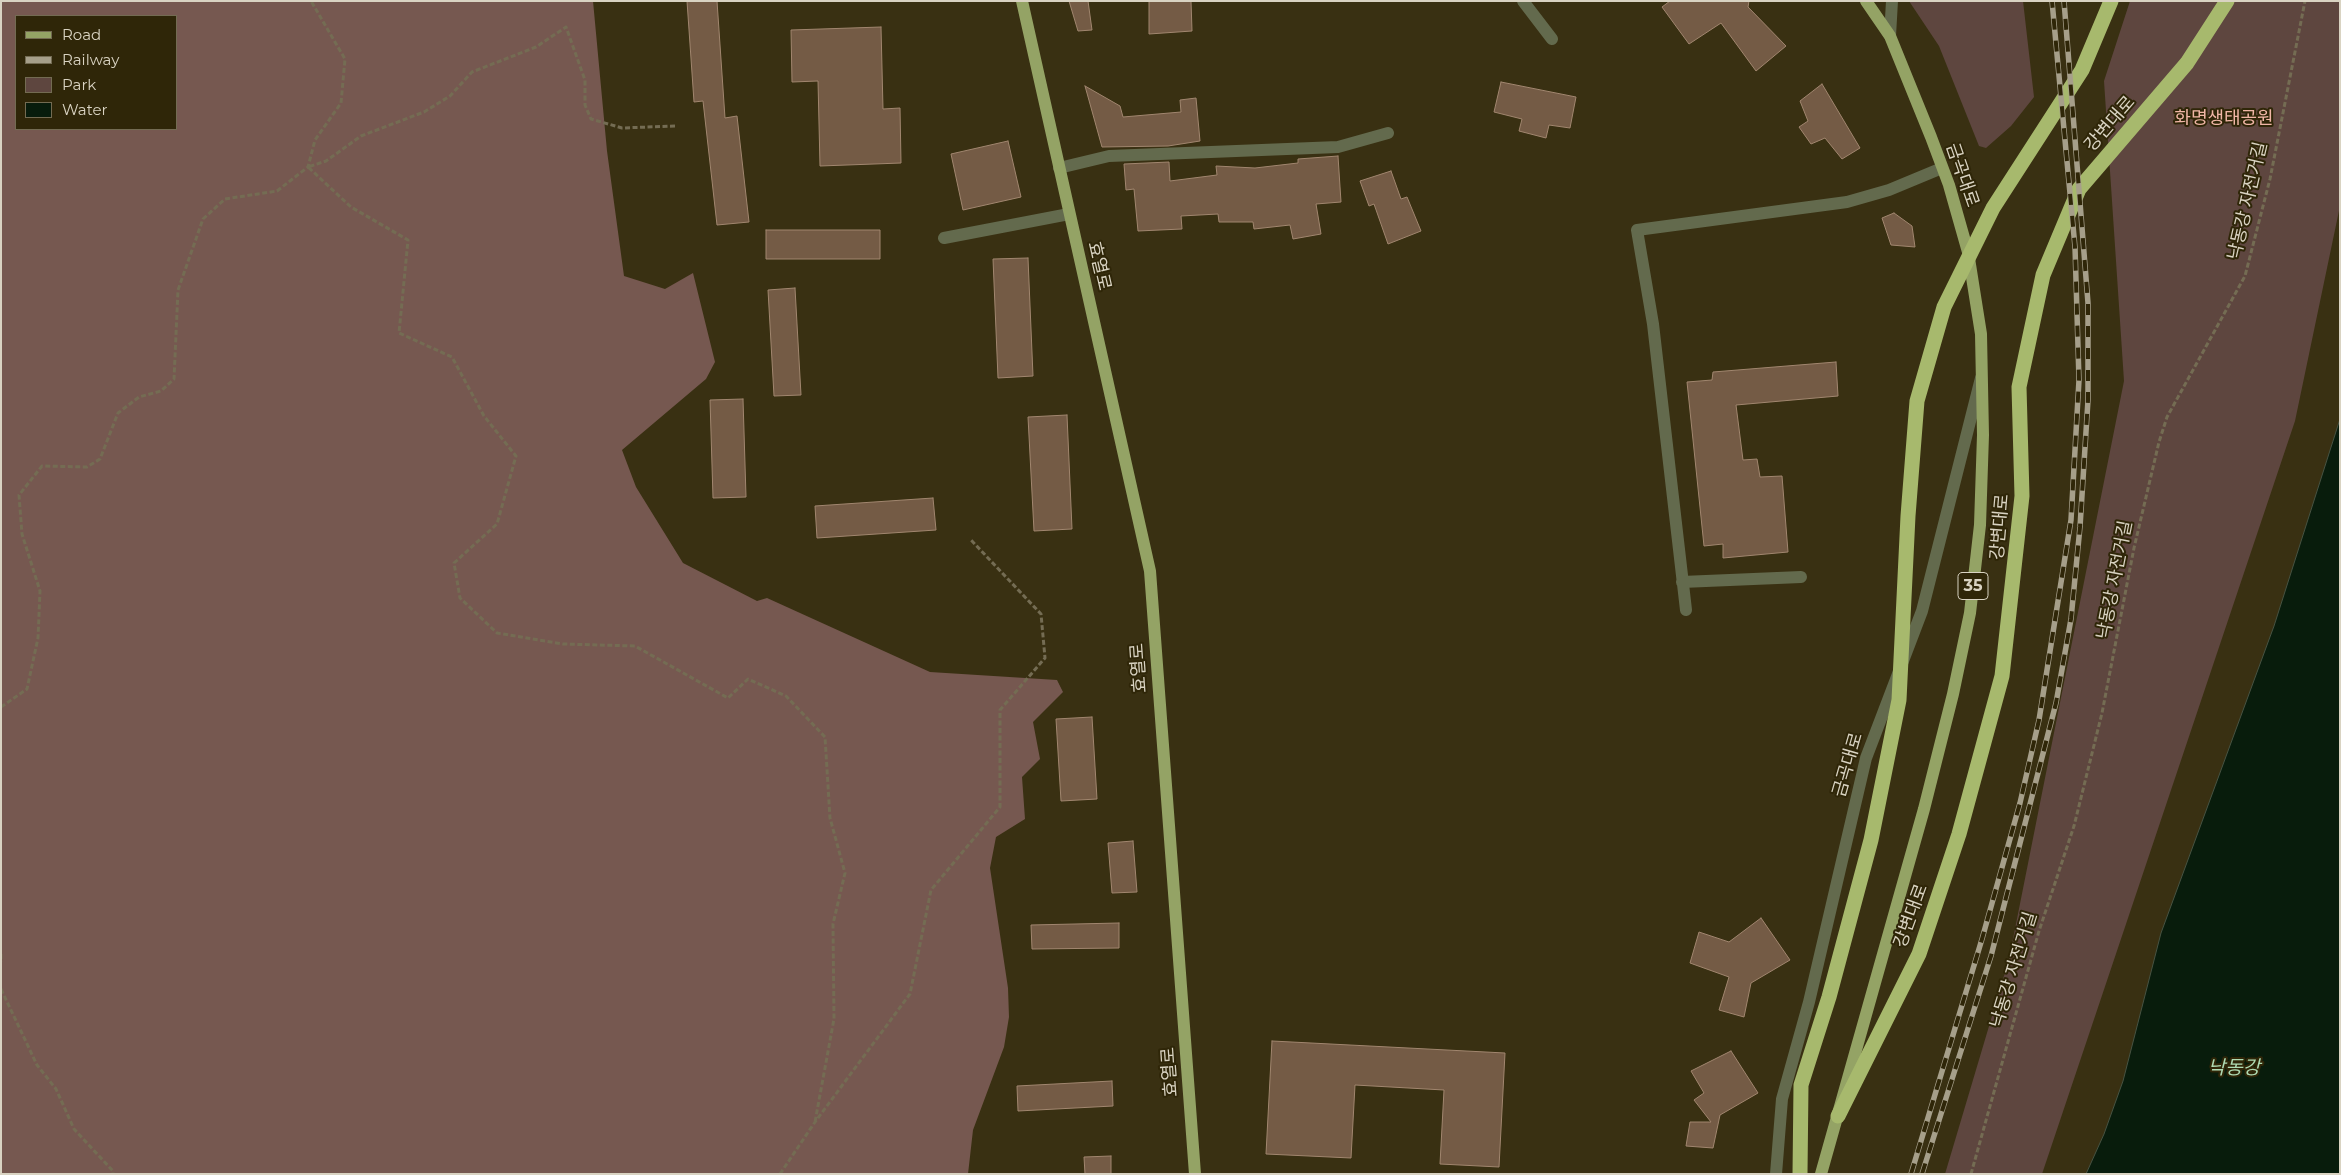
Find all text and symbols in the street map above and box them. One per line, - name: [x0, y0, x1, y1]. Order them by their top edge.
- legend: [15, 15, 178, 130]
- text: Road: [62, 25, 101, 44]
- text: Railway: [62, 50, 119, 69]
- text: Park: [62, 75, 96, 94]
- street label: 강변대로: [2080, 92, 2140, 156]
- text: Water: [62, 100, 108, 119]
- park label: 화명생태공원: [2174, 108, 2274, 130]
- street label: 금곡대로: [1941, 140, 1983, 210]
- street label: 낙동강 자전거길: [2224, 140, 2272, 262]
- street label: 효열로: [1083, 239, 1115, 293]
- street label: 강변대로: [1986, 493, 2014, 561]
- street label: 낙동강 자전거길: [2093, 519, 2137, 641]
- road number: 35: [1958, 572, 1988, 600]
- street label: 효열로: [1126, 642, 1152, 694]
- street label: 금곡대로: [1828, 730, 1868, 800]
- street label: 강변대로: [1890, 881, 1932, 951]
- street label: 낙동강 자전거길: [1986, 909, 2042, 1031]
- street label: 효열로: [1157, 1046, 1183, 1098]
- water label: 낙동강: [2208, 1057, 2260, 1079]

